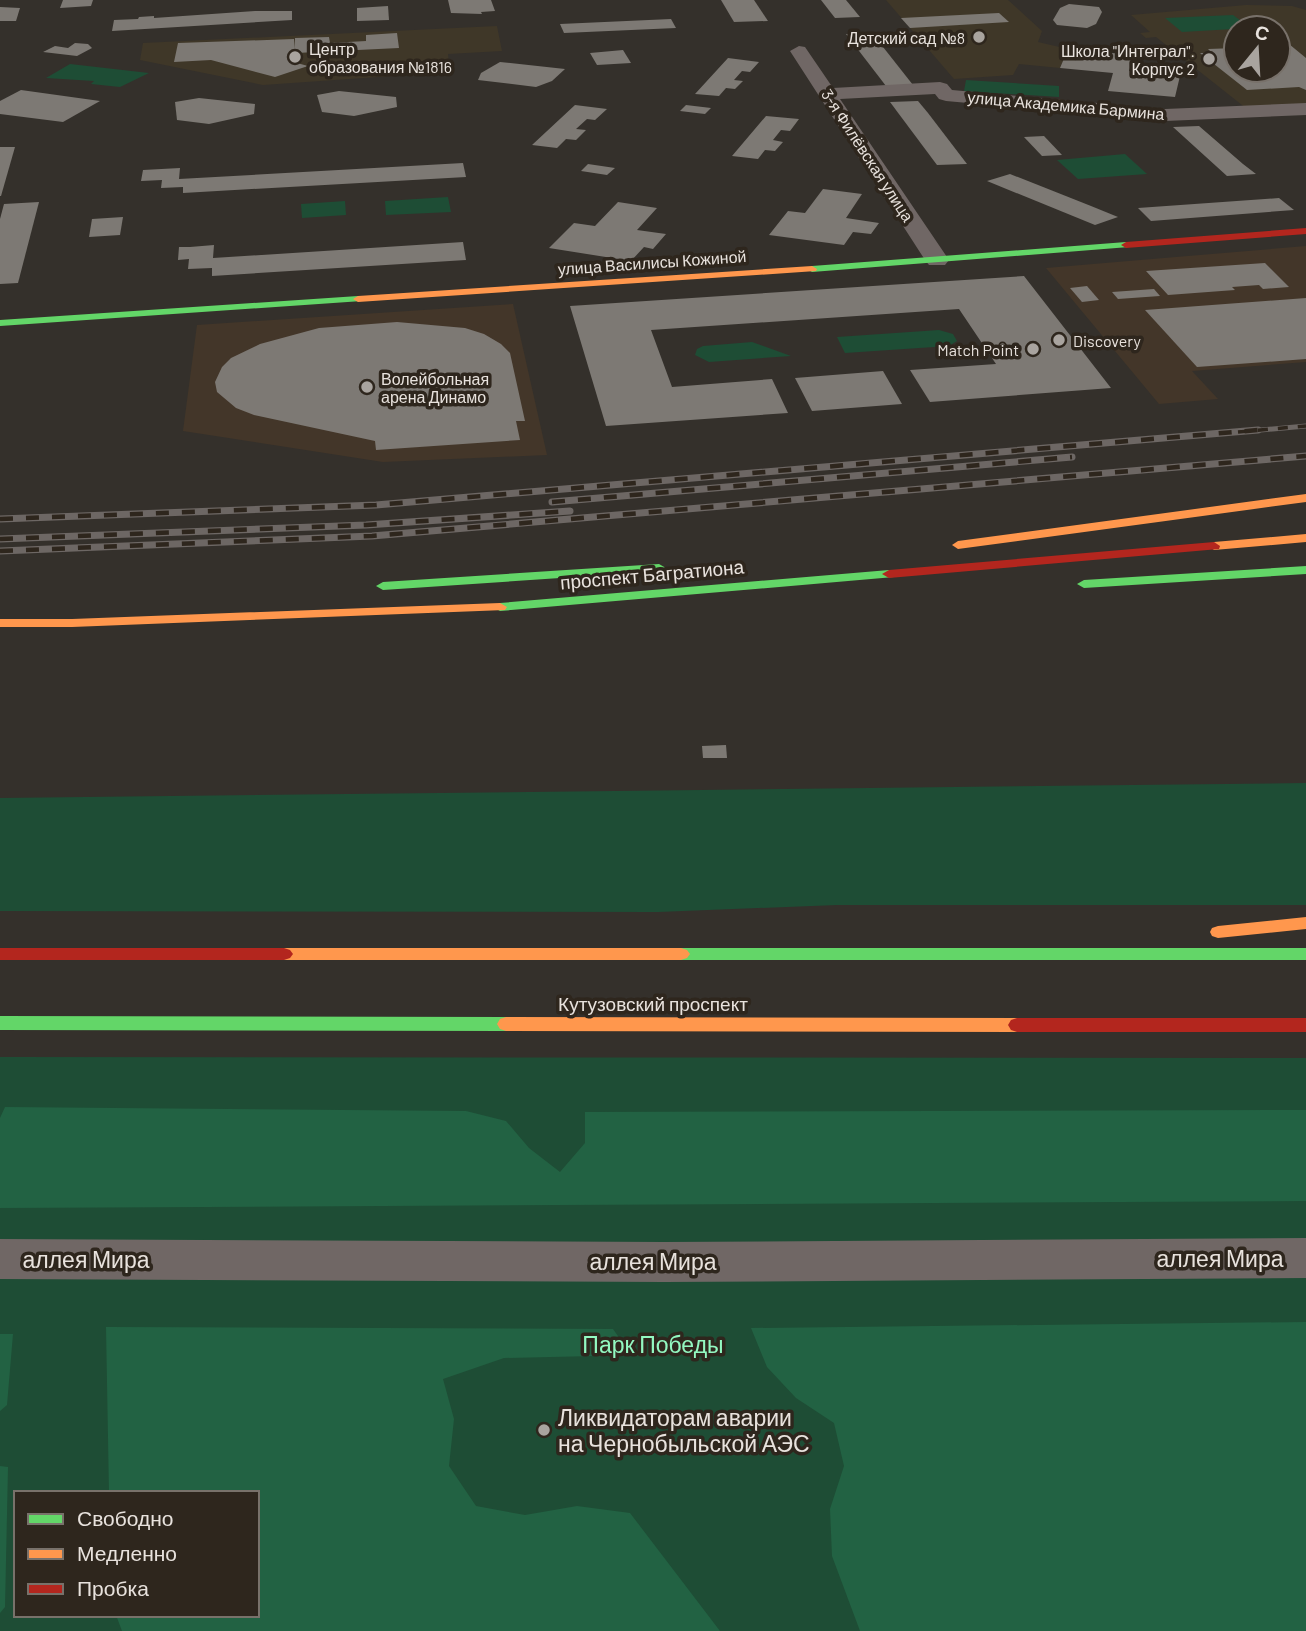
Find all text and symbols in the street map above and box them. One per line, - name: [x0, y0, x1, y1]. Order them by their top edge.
- north arrow: [1222, 14, 1292, 84]
- text: С: [1252, 19, 1273, 45]
- place label: Детский сад №8: [848, 28, 965, 47]
- marker: Детский сад №8: [971, 29, 987, 45]
- place label: Центр образования №1816: [309, 39, 452, 76]
- place label: Школа "Интеграл". Корпус 2: [1061, 41, 1195, 78]
- marker: Центр образования №1816: [287, 49, 303, 65]
- marker: Школа "Интеграл". Корпус 2: [1201, 51, 1217, 67]
- street label: 3-я Филёвская улица: [818, 85, 918, 225]
- street label: улица Академика Бармина: [967, 87, 1165, 123]
- street label: улица Василисы Кожиной: [557, 246, 747, 278]
- place label: Discovery: [1073, 331, 1141, 350]
- marker: Discovery: [1051, 332, 1067, 348]
- place label: Match Point: [937, 340, 1019, 359]
- marker: Match Point: [1025, 341, 1041, 357]
- place label: Волейбольная арена Динамо: [381, 369, 489, 406]
- marker: Волейбольная арена Динамо: [359, 379, 375, 395]
- street label: проспект Багратиона: [559, 554, 745, 593]
- street label: Кутузовский проспект: [558, 992, 748, 1015]
- street label: аллея Мира: [1156, 1244, 1284, 1272]
- street label: аллея Мира: [22, 1245, 150, 1273]
- street label: аллея Мира: [589, 1247, 717, 1275]
- park label: Парк Победы: [582, 1330, 724, 1358]
- place label: Ликвидаторам аварии на Чернобыльской АЭС: [558, 1403, 810, 1457]
- marker: Ликвидаторам аварии на Чернобыльской АЭС: [536, 1422, 552, 1438]
- legend: [14, 1491, 259, 1617]
- text: Свободно: [77, 1505, 174, 1530]
- text: Медленно: [77, 1540, 177, 1565]
- text: Пробка: [77, 1575, 149, 1600]

